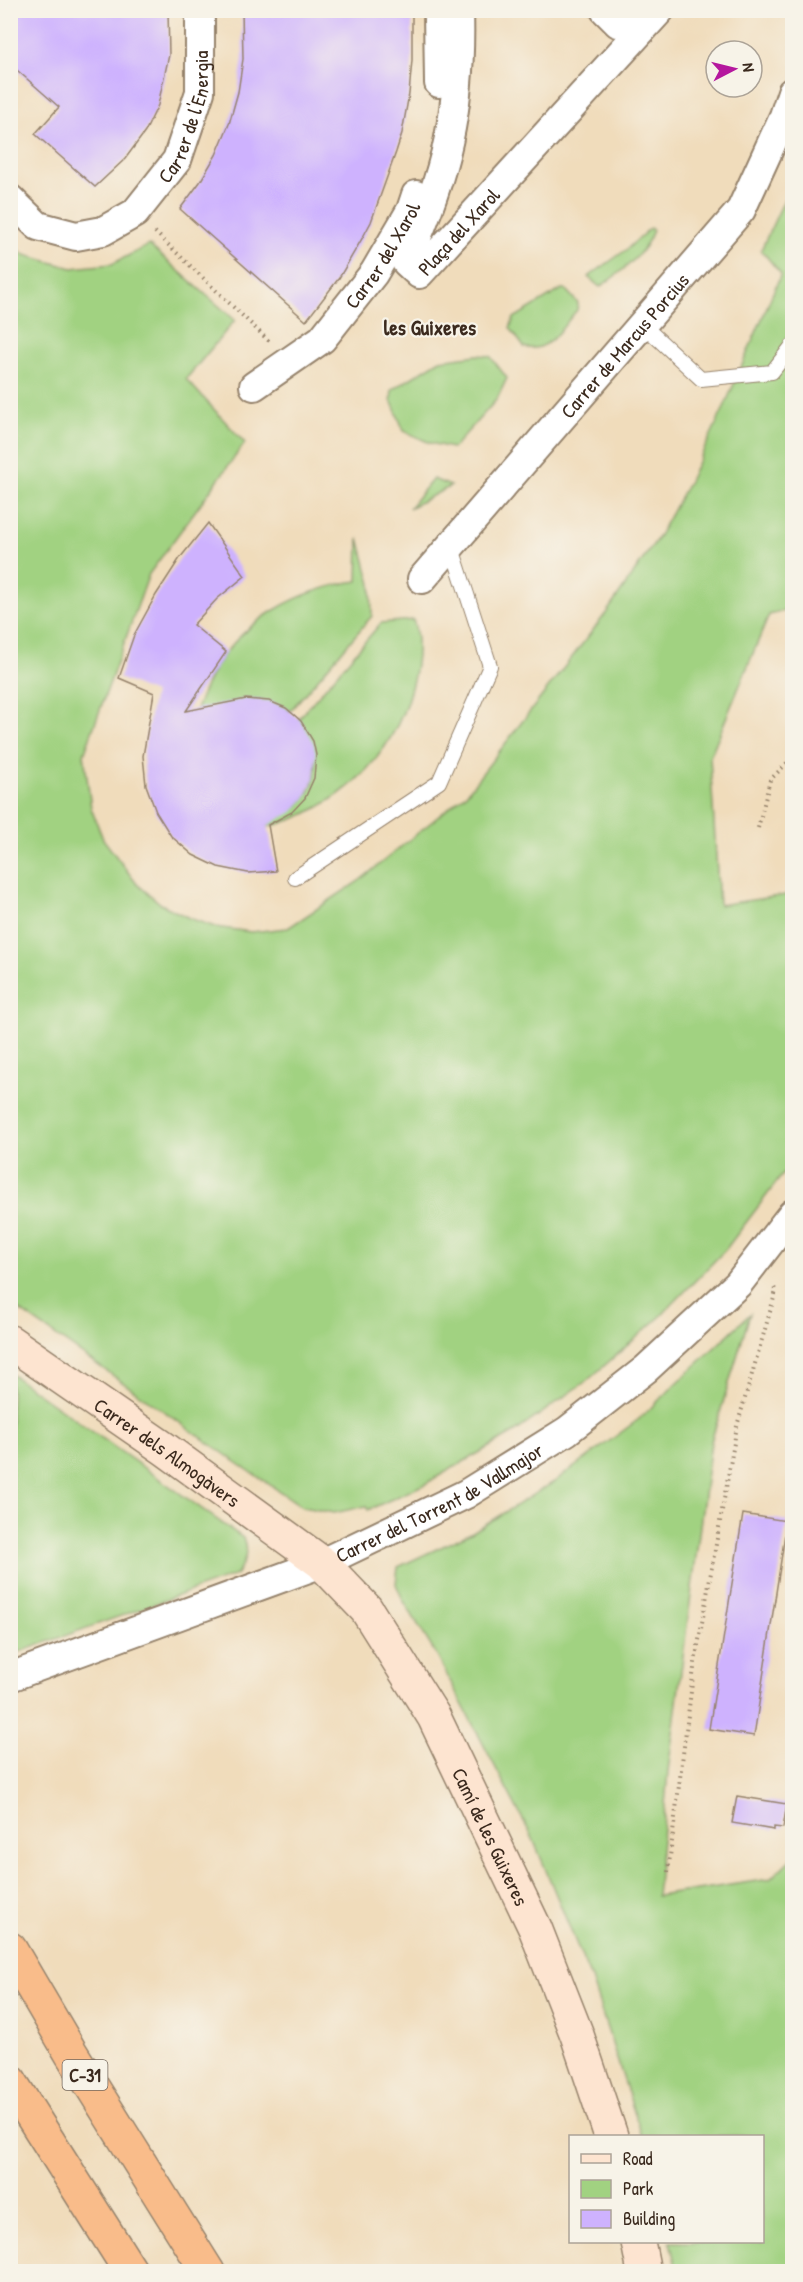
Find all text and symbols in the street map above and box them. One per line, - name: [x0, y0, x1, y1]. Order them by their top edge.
- north arrow: [704, 39, 764, 99]
- street label: Carrer de l'Energia: [151, 50, 214, 188]
- text: N: [737, 62, 760, 73]
- street label: Plaça del Xarol: [411, 181, 506, 281]
- street label: Carrer del Xarol: [338, 199, 426, 314]
- street label: Carrer de Marcus Porcius: [554, 267, 695, 424]
- district label: les Guixeres: [384, 313, 476, 342]
- street label: Carrer dels Almogàvers: [89, 1391, 246, 1513]
- street label: Carrer del Torrent de Vallmajor: [331, 1436, 548, 1568]
- street label: Camí de les Guixeres: [447, 1763, 536, 1910]
- road number: C-31: [62, 2060, 107, 2090]
- legend: [569, 2135, 764, 2243]
- text: Road: [623, 2146, 653, 2171]
- text: Park: [623, 2176, 654, 2201]
- text: Building: [623, 2206, 675, 2231]

